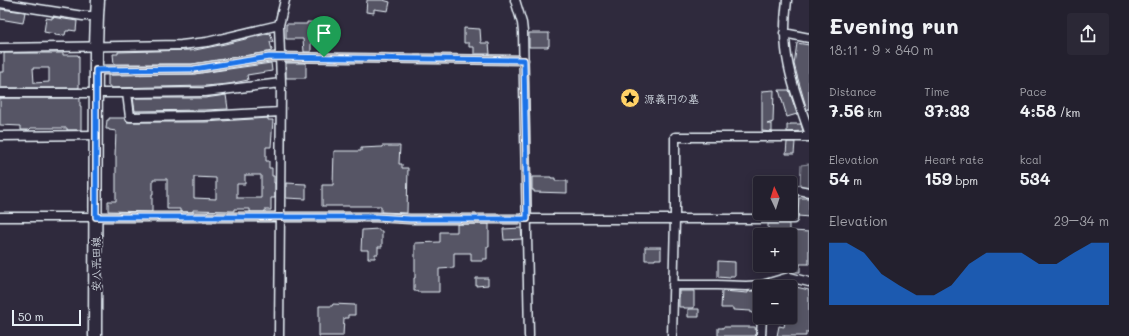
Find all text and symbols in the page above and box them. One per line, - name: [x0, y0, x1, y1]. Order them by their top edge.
- text: Evening run: [829, 11, 959, 40]
- button: share: [1067, 13, 1109, 55]
- pin: [307, 16, 341, 57]
- icon: arrive: [313, 22, 335, 44]
- text: 18:11 · 9 × 840 m: [829, 41, 933, 58]
- text: Distance: [829, 84, 876, 99]
- text: Time: [924, 84, 949, 99]
- text: Pace: [1020, 84, 1047, 99]
- place icon: 源義円の墓: [619, 87, 641, 109]
- place label: 源義円の墓: [644, 91, 699, 106]
- text: 7.56: [829, 99, 864, 121]
- text: 37:33: [924, 99, 970, 121]
- text: 4:58: [1020, 99, 1056, 121]
- text: km: [864, 105, 882, 120]
- text: /km: [1056, 105, 1080, 120]
- text: Elevation: [829, 152, 878, 167]
- text: Heart rate: [924, 152, 984, 167]
- text: kcal: [1020, 152, 1042, 167]
- text: 54: [829, 167, 850, 189]
- text: 159: [924, 167, 952, 189]
- text: 534: [1020, 167, 1051, 189]
- text: m: [850, 173, 862, 188]
- text: bpm: [952, 173, 978, 188]
- north arrow: [753, 176, 797, 220]
- map controls: [753, 176, 797, 324]
- text: Elevation: [829, 212, 887, 229]
- text: 29–34 m: [1054, 212, 1109, 229]
- button: +: [753, 228, 797, 272]
- street label: 安八平田線: [88, 237, 103, 292]
- button: −: [753, 280, 797, 324]
- scale bar: [12, 308, 81, 327]
- text: 50 m: [18, 309, 44, 324]

